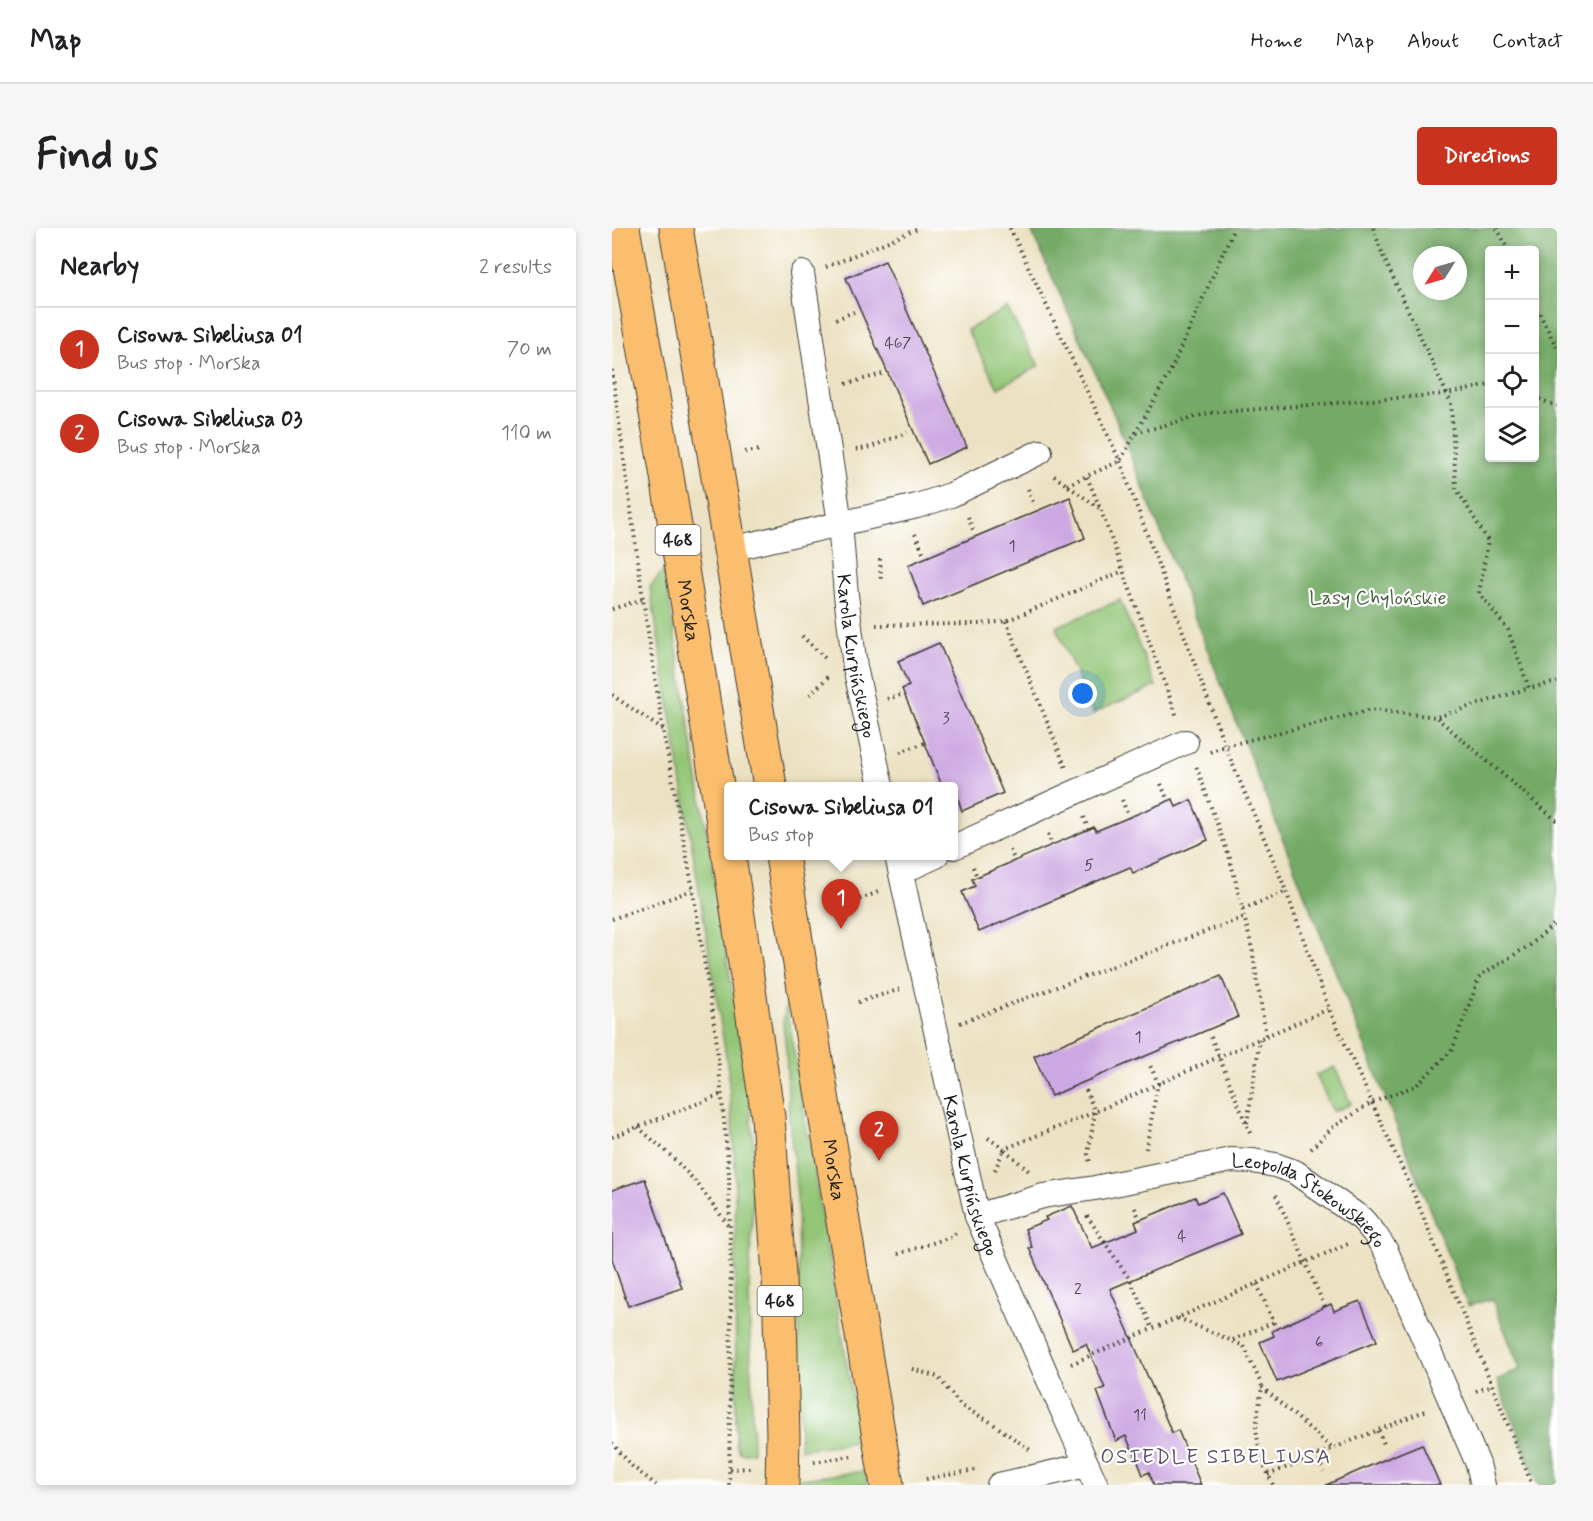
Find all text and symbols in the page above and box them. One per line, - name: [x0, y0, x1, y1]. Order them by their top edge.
- text: Map: [30, 23, 81, 60]
- text: Home: [1251, 27, 1303, 55]
- text: Map: [1336, 27, 1374, 55]
- text: About: [1407, 27, 1459, 55]
- text: Contact: [1492, 27, 1563, 55]
- button: Directions: [1417, 127, 1557, 185]
- text: Find us: [36, 129, 158, 184]
- north arrow: [1413, 246, 1467, 300]
- map controls: [1485, 246, 1539, 462]
- button: +: [1485, 246, 1539, 300]
- text: Nearby: [60, 250, 139, 284]
- text: 2 results: [479, 254, 552, 281]
- button: −: [1485, 300, 1539, 354]
- text: Cisowa Sibeliusa 01: [117, 322, 303, 350]
- house number: 467: [884, 333, 912, 354]
- text: 1: [75, 336, 84, 363]
- text: 70 m: [507, 336, 552, 363]
- text: Bus stop · Morska: [117, 350, 261, 377]
- button: locate: [1485, 354, 1539, 408]
- text: Cisowa Sibeliusa 03: [117, 406, 302, 434]
- button: layers: [1485, 408, 1539, 462]
- text: 2: [75, 420, 84, 447]
- text: 110 m: [501, 420, 552, 447]
- text: Bus stop · Morska: [117, 434, 261, 461]
- road number: 468: [656, 525, 700, 555]
- house number: 1: [1008, 536, 1016, 557]
- street label: Karola Kurpińskiego: [829, 573, 882, 741]
- street label: Morska: [669, 578, 706, 643]
- park label: Lasy Chylońskie: [1309, 585, 1447, 612]
- your location: [1068, 679, 1097, 708]
- house number: 3: [942, 708, 950, 729]
- popup: [724, 782, 958, 860]
- text: Cisowa Sibeliusa 01: [748, 794, 934, 822]
- text: Bus stop: [748, 822, 814, 849]
- house number: 5: [1084, 855, 1094, 876]
- pin: 1: [822, 880, 860, 929]
- house number: 1: [1134, 1027, 1142, 1048]
- street label: Karola Kurpińskiego: [936, 1093, 1005, 1261]
- pin: 2: [860, 1112, 898, 1161]
- street label: Morska: [814, 1137, 851, 1203]
- street label: Leopolda Stokowskiego: [1231, 1148, 1392, 1254]
- house number: 4: [1177, 1226, 1187, 1247]
- house number: 2: [1074, 1279, 1082, 1300]
- road number: 468: [758, 1286, 802, 1316]
- house number: 6: [1315, 1332, 1323, 1353]
- house number: 11: [1133, 1405, 1147, 1426]
- district label: OSIEDLE SIBELIUSA: [1100, 1443, 1332, 1471]

